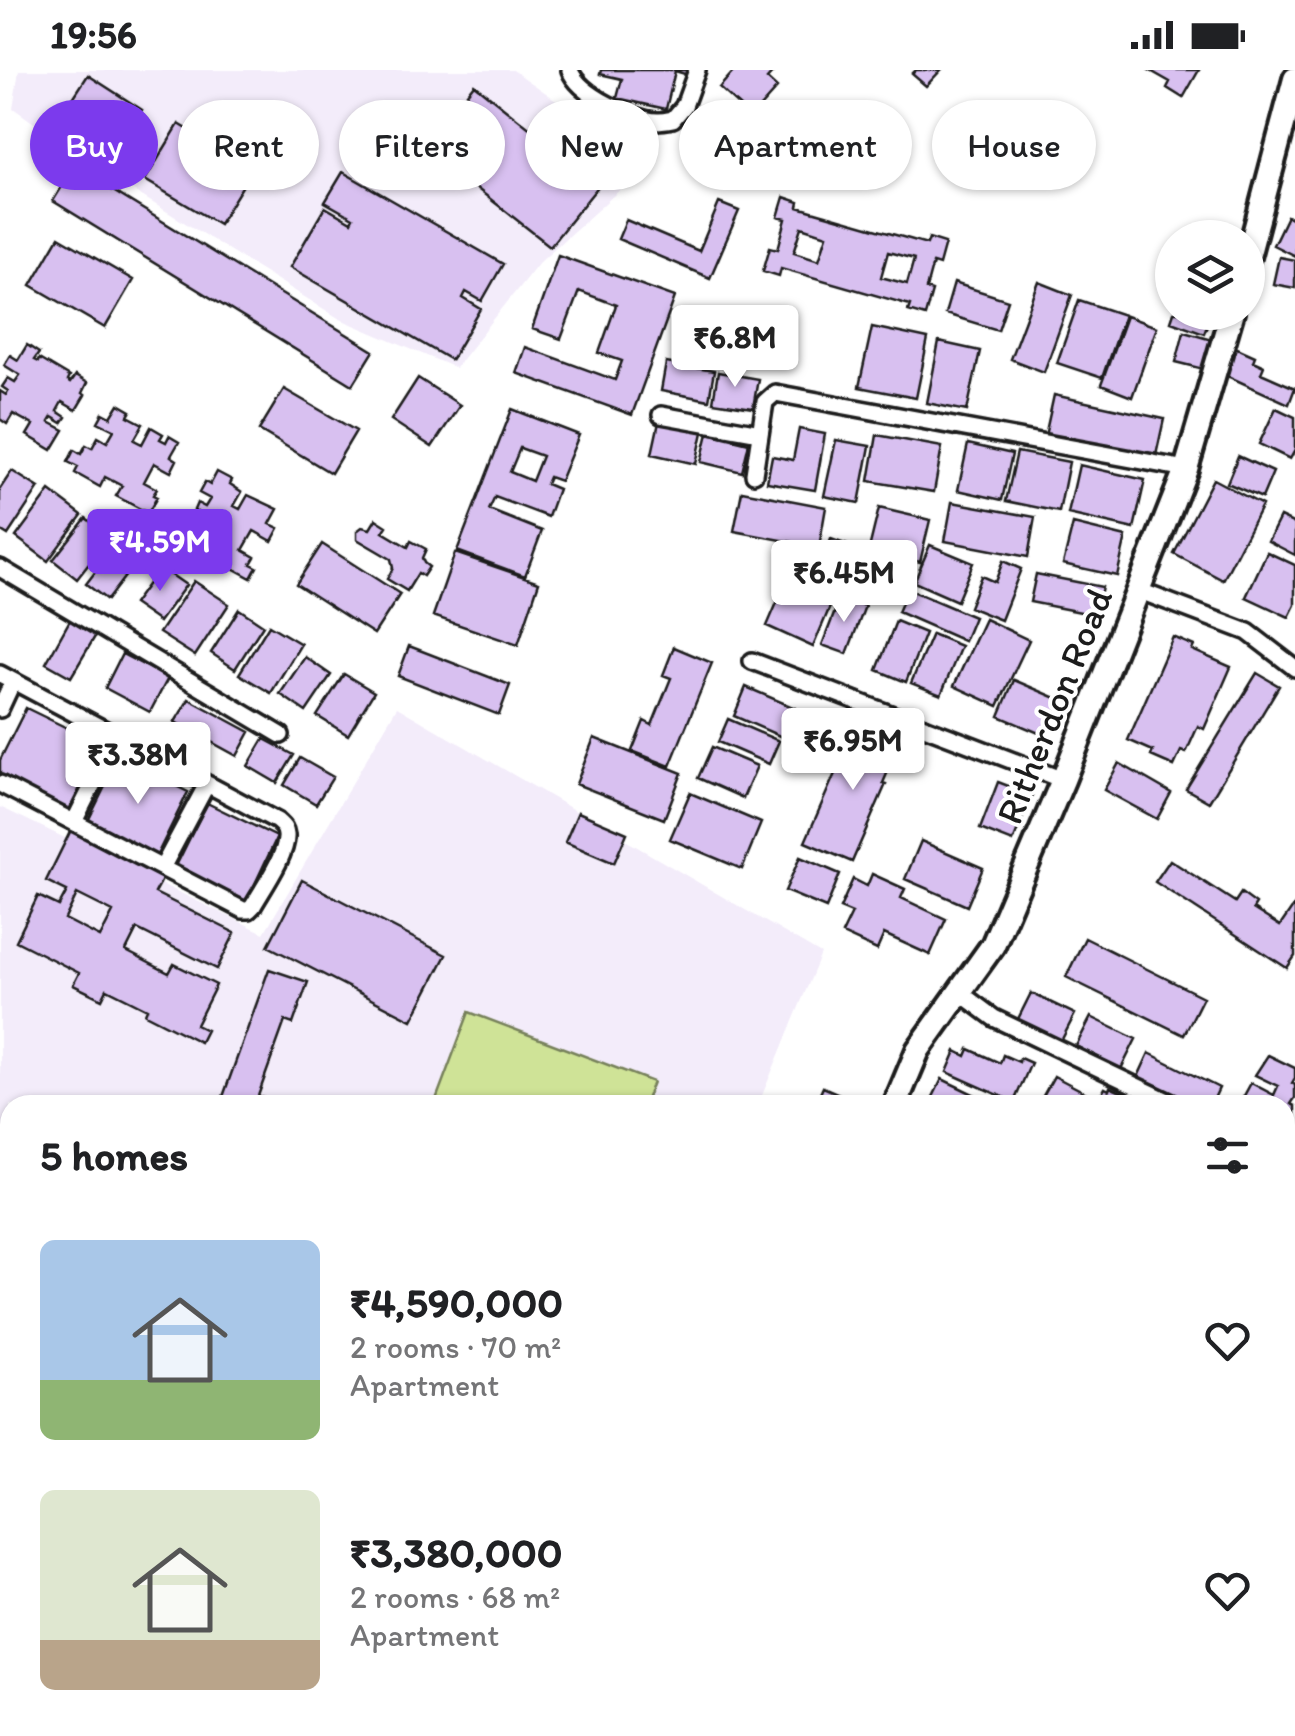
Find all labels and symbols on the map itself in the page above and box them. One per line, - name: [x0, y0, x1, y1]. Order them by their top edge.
- pin: ₹6.8M: [665, 305, 805, 390]
- pin: ₹4.59M: [79, 509, 241, 594]
- pin: ₹6.45M: [763, 540, 925, 625]
- street label: Ritherdon Road: [986, 581, 1122, 831]
- pin: ₹6.95M: [772, 708, 934, 793]
- pin: ₹3.38M: [57, 722, 219, 807]

